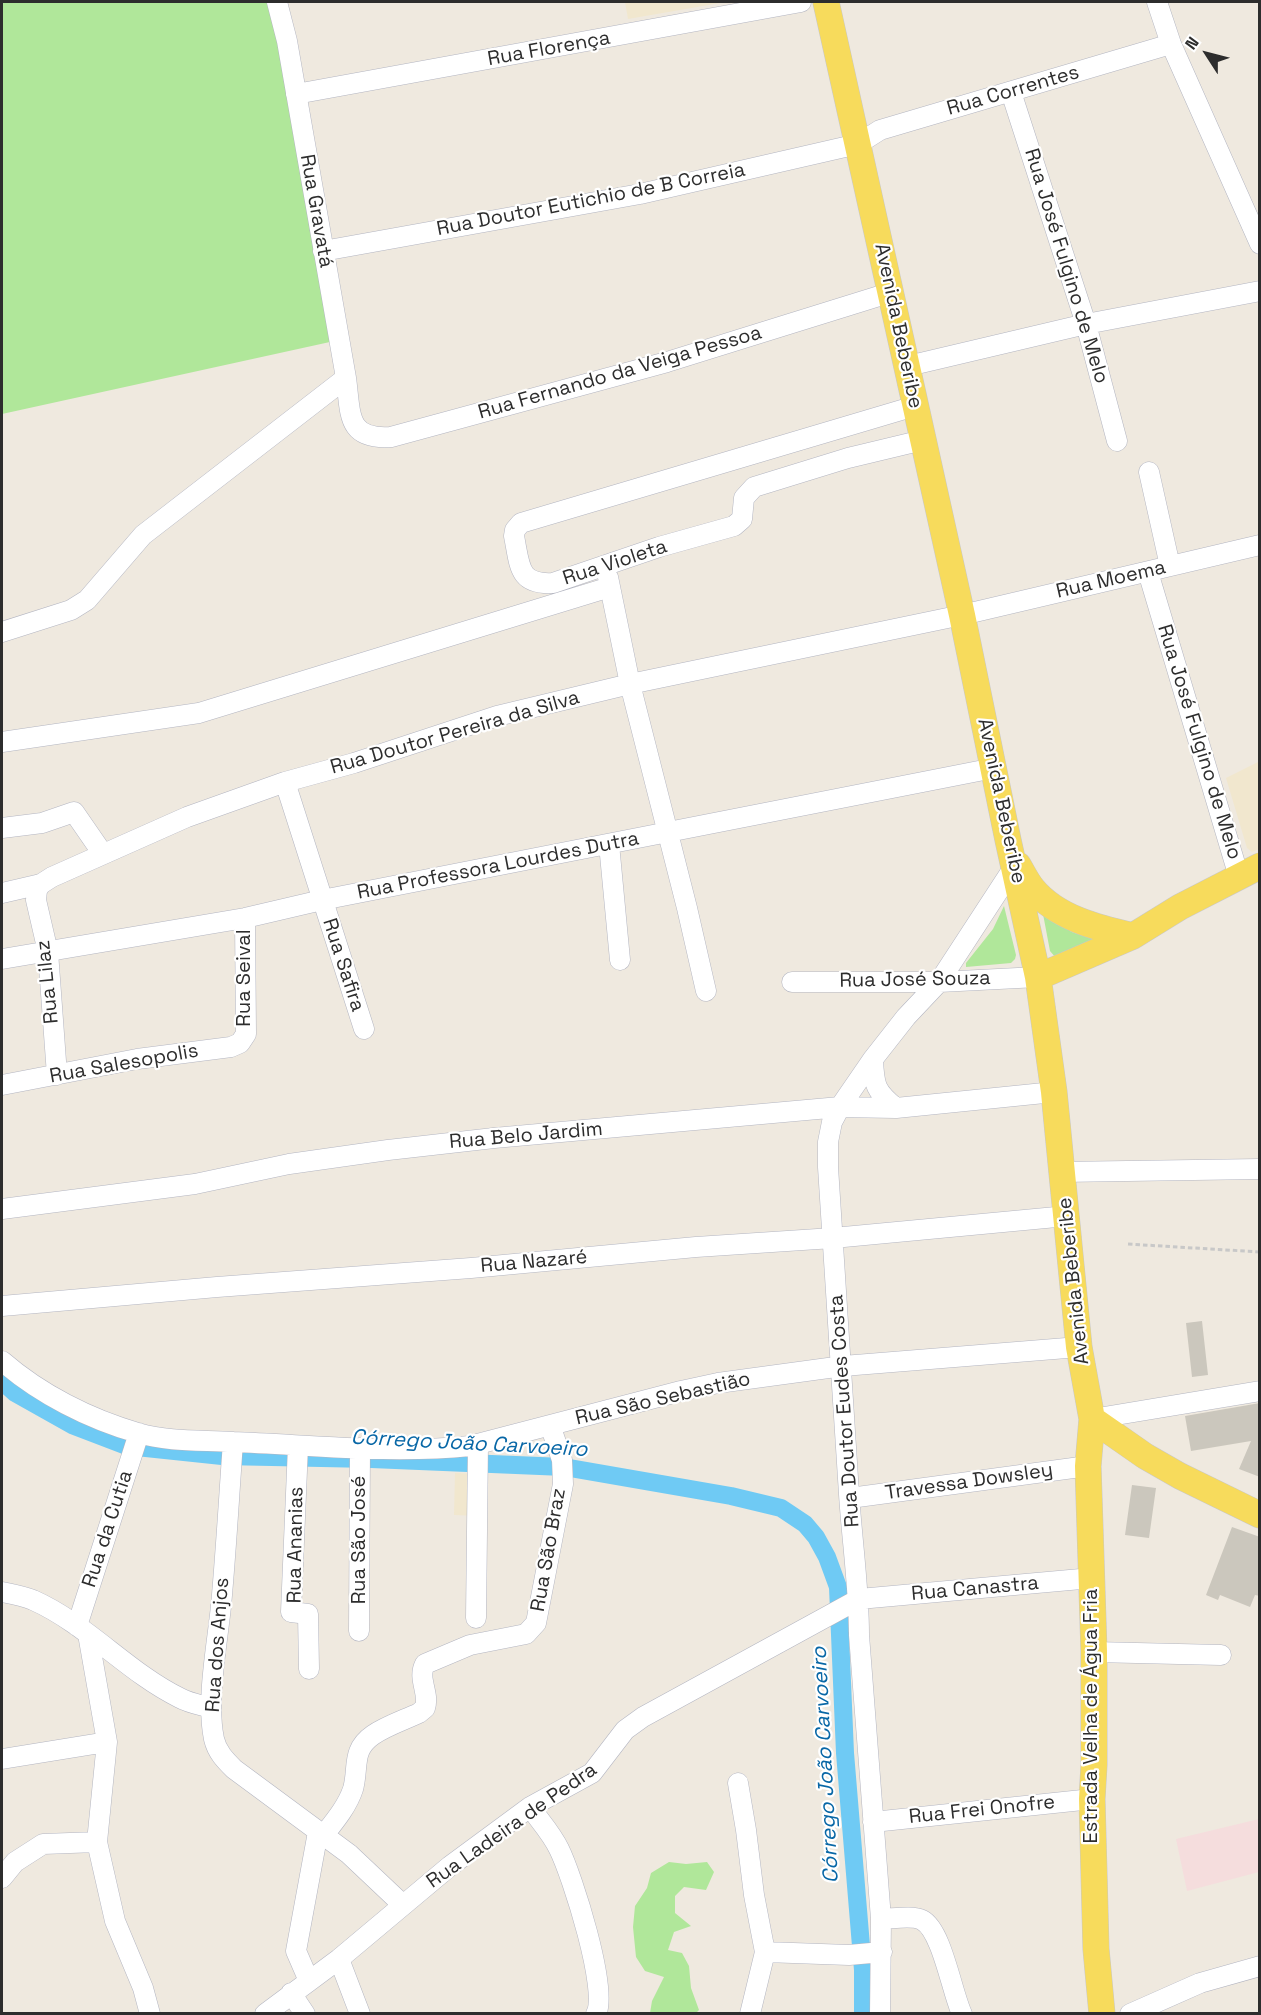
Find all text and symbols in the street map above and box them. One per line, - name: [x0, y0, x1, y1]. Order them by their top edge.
- north arrow: [1177, 24, 1237, 84]
- street label: Rua Florença: [486, 26, 612, 72]
- text: N: [1180, 33, 1204, 54]
- street label: Rua Correntes: [944, 61, 1082, 121]
- street label: Rua José Fulgino de Melo: [1019, 146, 1113, 386]
- street label: Rua Gravatá: [294, 152, 338, 270]
- street label: Rua Doutor Eutichio de B Correia: [435, 158, 747, 242]
- street label: Avenida Beberibe: [869, 241, 927, 411]
- street label: Rua Fernando da Veiga Pessoa: [475, 321, 765, 425]
- street label: Rua Violeta: [560, 535, 670, 591]
- street label: Rua Moema: [1054, 556, 1168, 604]
- street label: Rua José Fulgino de Melo: [1152, 622, 1246, 862]
- street label: Rua Doutor Pereira da Silva: [328, 686, 582, 780]
- street label: Avenida Beberibe: [972, 716, 1030, 886]
- street label: Rua Professora Lourdes Dutra: [355, 827, 641, 905]
- street label: Rua Safira: [317, 915, 369, 1015]
- street label: Rua Seival: [233, 929, 257, 1027]
- street label: Rua Lilaz: [32, 939, 64, 1025]
- street label: Rua José Souza: [839, 967, 991, 993]
- street label: Rua Salesopolis: [48, 1039, 200, 1089]
- street label: Rua Belo Jardim: [448, 1117, 604, 1155]
- street label: Avenida Beberibe: [1053, 1196, 1095, 1366]
- street label: Rua Nazaré: [480, 1245, 588, 1279]
- street label: Rua Doutor Eudes Costa: [825, 1294, 865, 1528]
- street label: Rua São Sebastião: [573, 1367, 753, 1431]
- water label: Córrego João Carvoeiro: [350, 1425, 588, 1463]
- street label: Travessa Dowsley: [884, 1458, 1054, 1506]
- street label: Rua da Cutia: [78, 1467, 138, 1591]
- street label: Rua São José: [348, 1476, 372, 1604]
- street label: Rua Ananias: [283, 1486, 309, 1604]
- street label: Rua São Braz: [526, 1486, 572, 1614]
- street label: Rua Canastra: [910, 1571, 1040, 1607]
- street label: Rua dos Anjos: [201, 1577, 235, 1713]
- street label: Estrada Velha de Água Fria: [1080, 1589, 1104, 1843]
- water label: Córrego João Carvoeiro: [807, 1646, 845, 1884]
- street label: Rua Ladeira de Pedra: [422, 1758, 602, 1894]
- street label: Rua Frei Onofre: [908, 1790, 1056, 1830]

